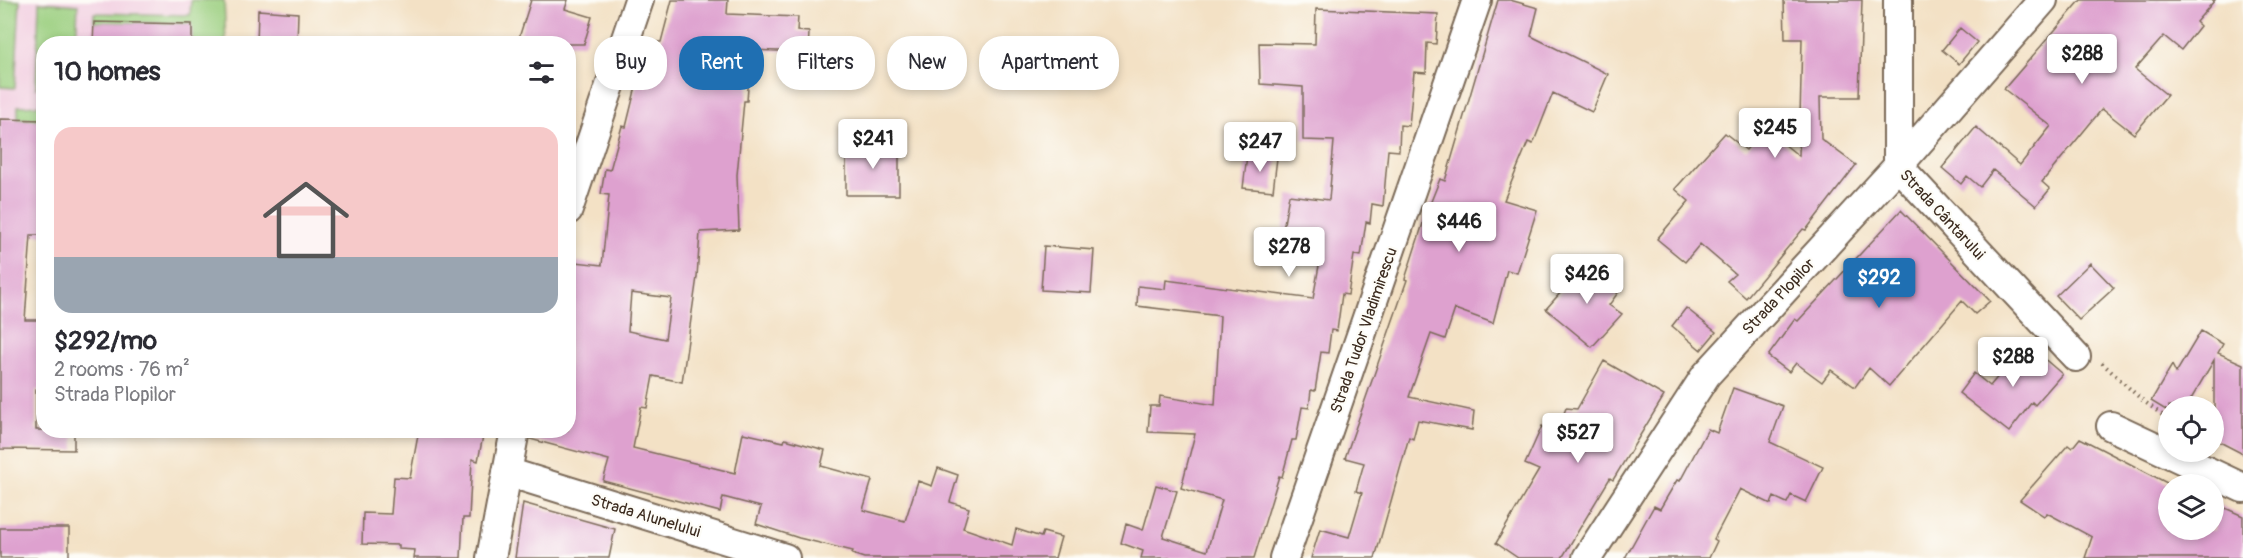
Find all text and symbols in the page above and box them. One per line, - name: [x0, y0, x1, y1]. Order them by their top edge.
- pin: $288: [2046, 34, 2118, 85]
- chip: Buy: [594, 36, 667, 90]
- chip: Rent: [679, 36, 764, 90]
- chip: Filters: [776, 36, 875, 90]
- chip: New: [887, 36, 967, 90]
- chip: Apartment: [979, 36, 1119, 90]
- text: $288: [2061, 41, 2103, 66]
- text: 10 homes: [54, 56, 160, 88]
- icon: filters: [525, 56, 558, 89]
- pin: $245: [1739, 108, 1811, 159]
- text: $245: [1753, 115, 1797, 140]
- pin: $241: [837, 119, 909, 170]
- pin: $247: [1224, 122, 1296, 173]
- text: $241: [852, 126, 894, 151]
- text: $247: [1238, 129, 1282, 154]
- street label: Strada Cântarului: [1895, 165, 1989, 264]
- icon: home: [252, 166, 360, 274]
- pin: $446: [1423, 202, 1495, 253]
- text: $446: [1436, 209, 1482, 234]
- pin: $278: [1253, 227, 1325, 278]
- text: $278: [1268, 234, 1310, 259]
- street label: Strada Tudor Vladimirescu: [1326, 245, 1402, 416]
- pin: $426: [1551, 254, 1623, 305]
- street label: Strada Plopilor: [1738, 254, 1820, 339]
- pin: $292: [1843, 258, 1915, 309]
- text: $426: [1564, 261, 1610, 286]
- text: $292: [1857, 265, 1901, 290]
- text: $292/mo: [54, 325, 157, 357]
- pin: $288: [1977, 337, 2049, 388]
- text: $288: [1992, 344, 2034, 369]
- text: 2 rooms · 76 m²: [54, 357, 190, 382]
- text: Strada Plopilor: [54, 382, 176, 407]
- map controls: [2158, 396, 2224, 540]
- button: locate: [2158, 396, 2224, 462]
- pin: $527: [1542, 413, 1614, 464]
- text: $527: [1556, 420, 1600, 445]
- button: layers: [2158, 474, 2224, 540]
- street label: Strada Alunelului: [589, 490, 703, 542]

